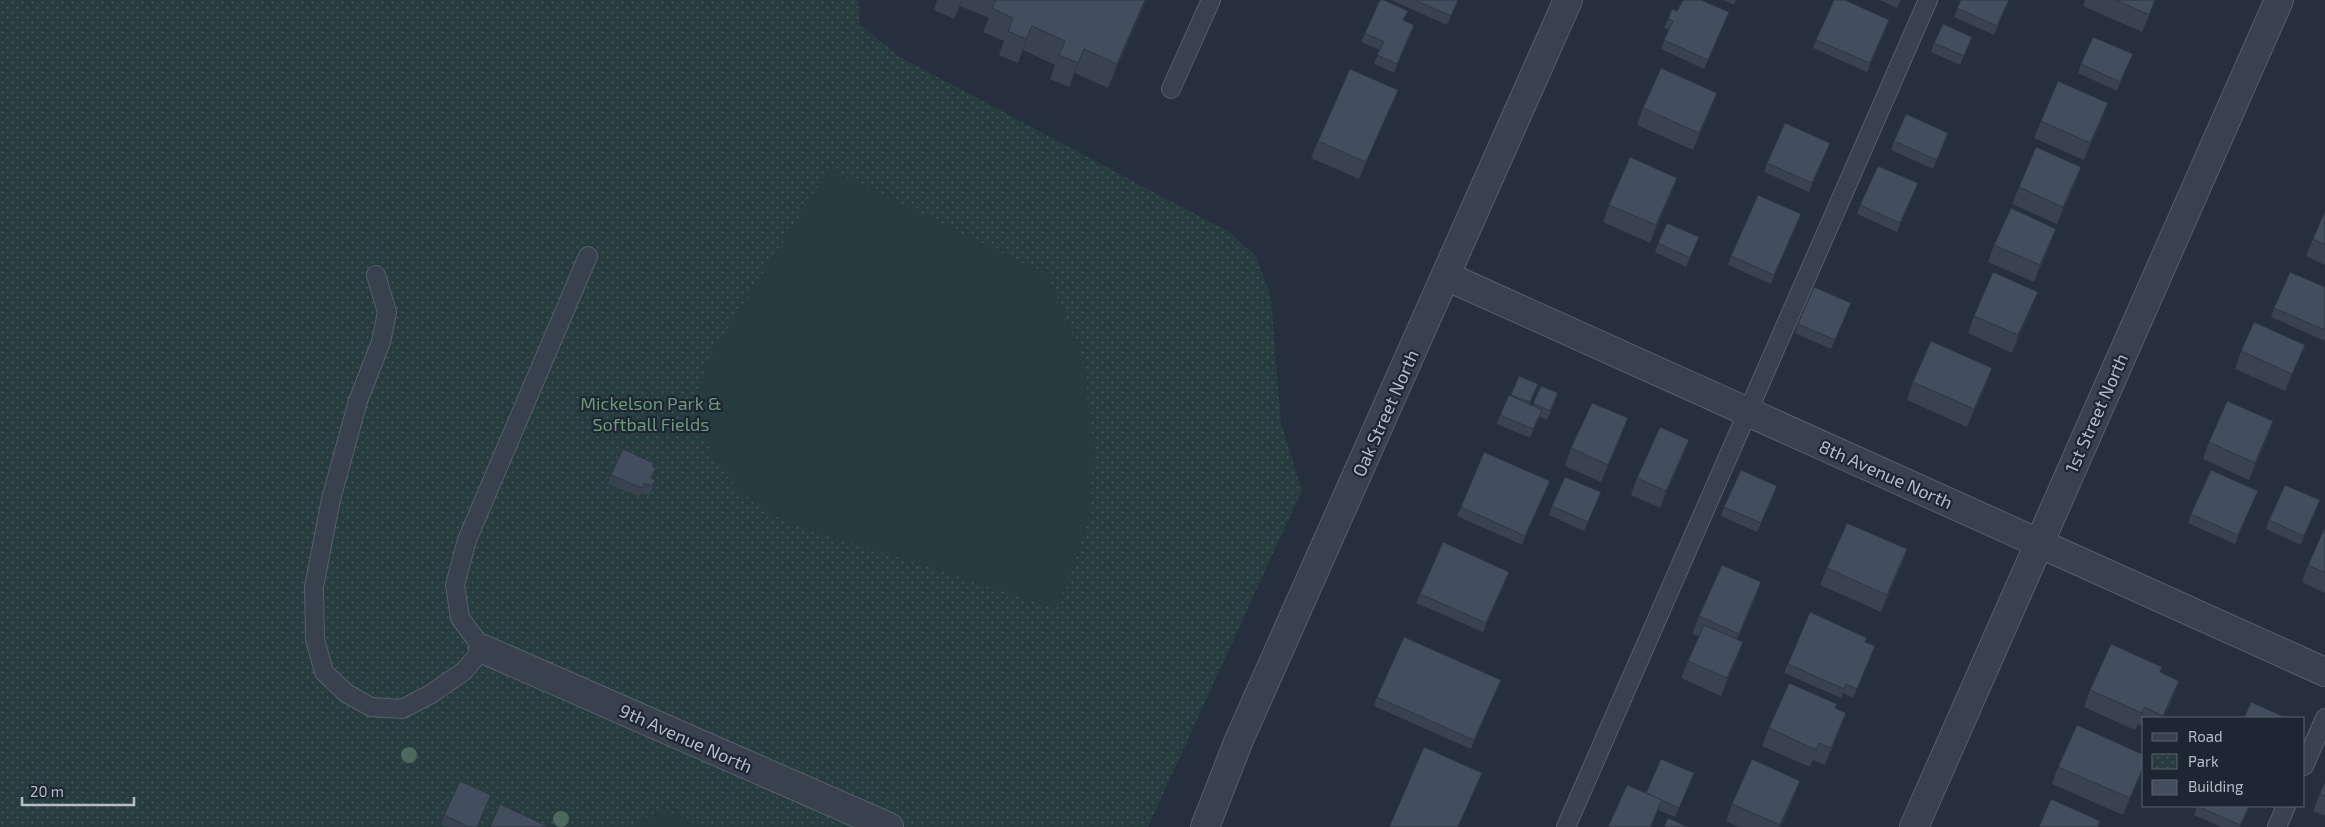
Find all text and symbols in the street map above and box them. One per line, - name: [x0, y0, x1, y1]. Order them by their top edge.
- street label: Oak Street North: [1347, 346, 1423, 480]
- street label: 1st Street North: [2060, 350, 2132, 476]
- park label: Mickelson Park & Softball Fields: [580, 392, 722, 435]
- street label: 8th Avenue North: [1816, 435, 1956, 513]
- street label: 9th Avenue North: [616, 699, 756, 777]
- legend: [2142, 717, 2305, 807]
- text: Road: [2188, 727, 2223, 745]
- text: Park: [2188, 752, 2219, 770]
- scale bar: [22, 774, 135, 806]
- text: Building: [2188, 777, 2244, 795]
- text: 20 m: [30, 782, 64, 800]

